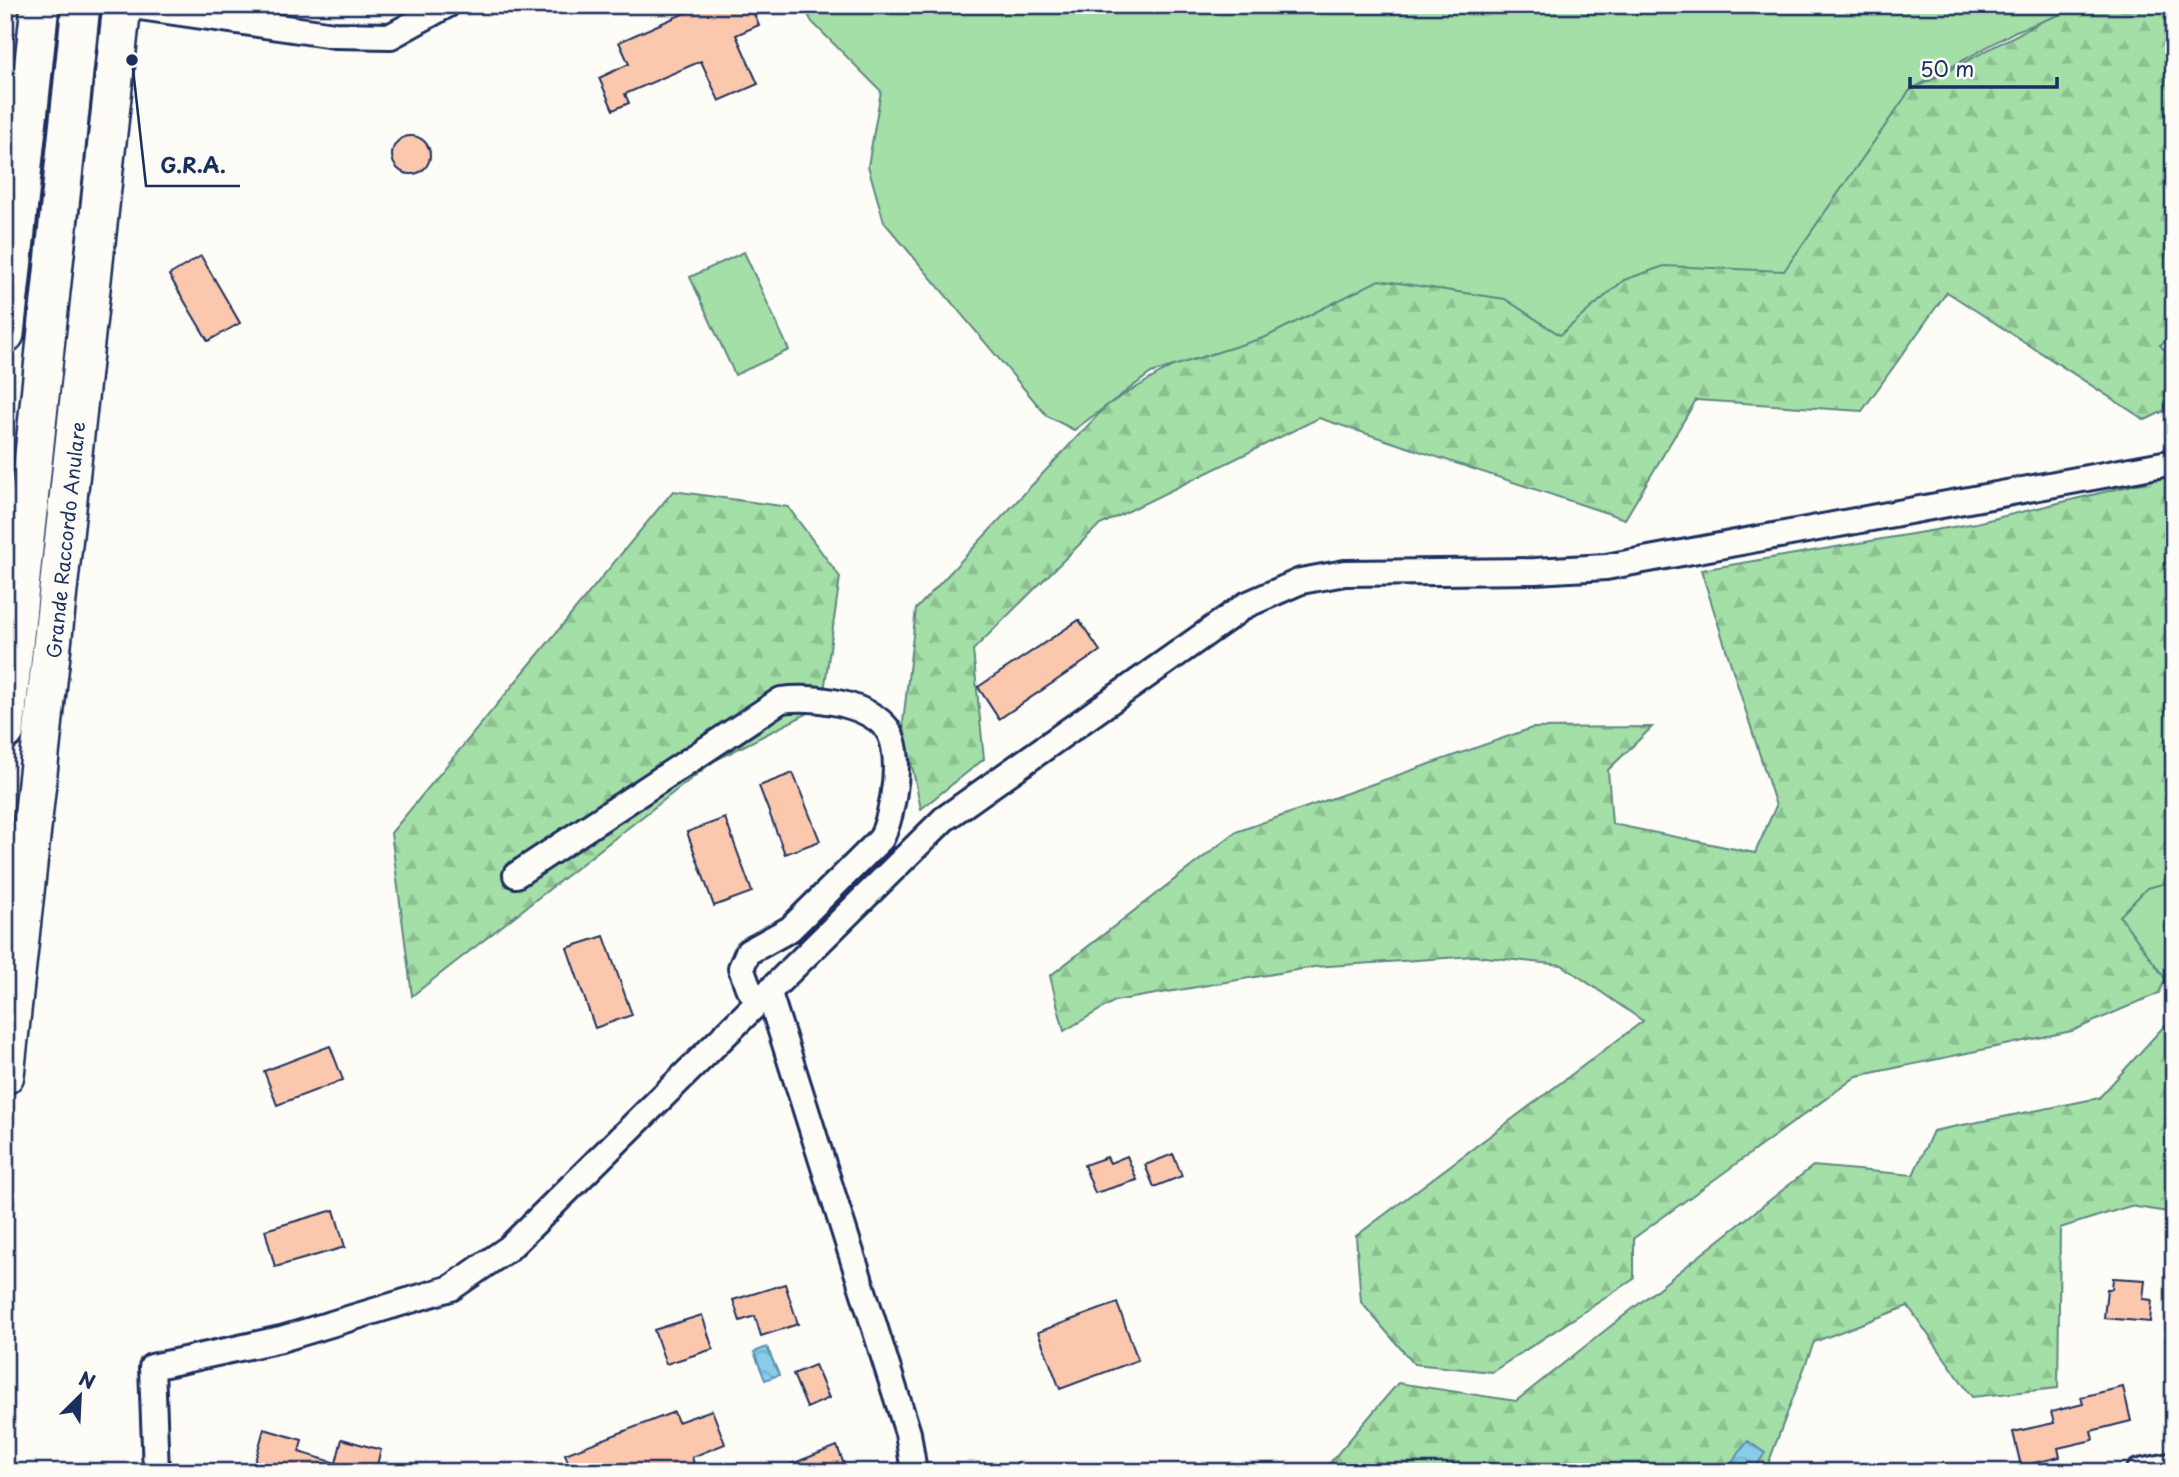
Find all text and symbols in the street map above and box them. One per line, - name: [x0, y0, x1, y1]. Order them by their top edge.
- scale bar: [1910, 46, 2056, 90]
- text: 50 m: [1920, 52, 1974, 84]
- callout: G.R.A.: [146, 144, 240, 186]
- text: G.R.A.: [160, 148, 226, 180]
- street label: Grande Raccordo Anulare: [39, 420, 91, 660]
- north arrow: [46, 1362, 116, 1432]
- text: N: [75, 1364, 100, 1395]

